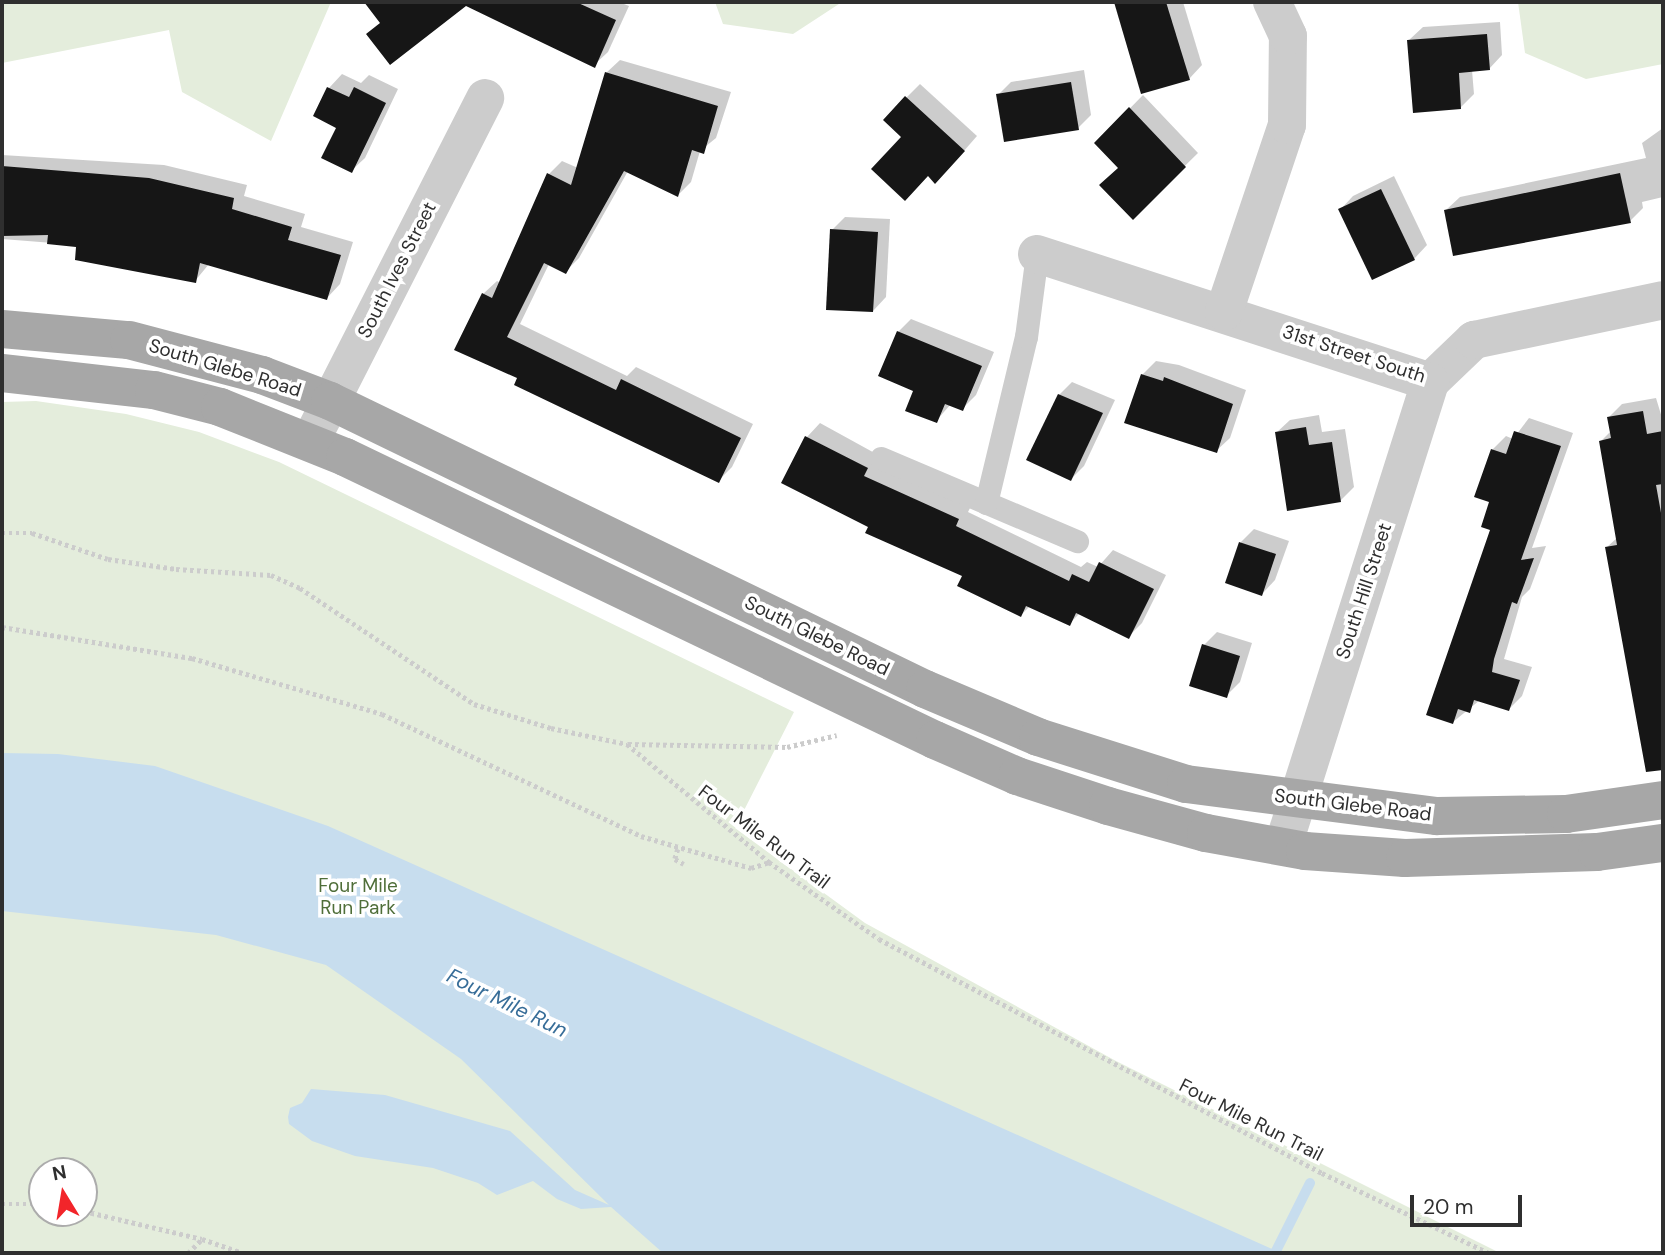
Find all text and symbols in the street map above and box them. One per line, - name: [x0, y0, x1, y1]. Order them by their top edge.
- street label: South Ives Street: [353, 198, 441, 342]
- street label: 31st Street South: [1280, 320, 1428, 388]
- street label: South Glebe Road: [146, 334, 304, 402]
- street label: South Hill Street: [1331, 520, 1397, 662]
- street label: South Glebe Road: [741, 591, 893, 681]
- street label: Four Mile Run Trail: [694, 780, 834, 894]
- street label: South Glebe Road: [1273, 784, 1433, 826]
- park label: Four Mile Run Park: [318, 875, 398, 919]
- water label: Four Mile Run: [443, 963, 571, 1043]
- street label: Four Mile Run Trail: [1175, 1074, 1327, 1166]
- north arrow: [28, 1157, 98, 1227]
- text: N: [50, 1159, 68, 1186]
- scale bar: [1413, 1182, 1525, 1226]
- text: 20 m: [1423, 1193, 1474, 1221]

